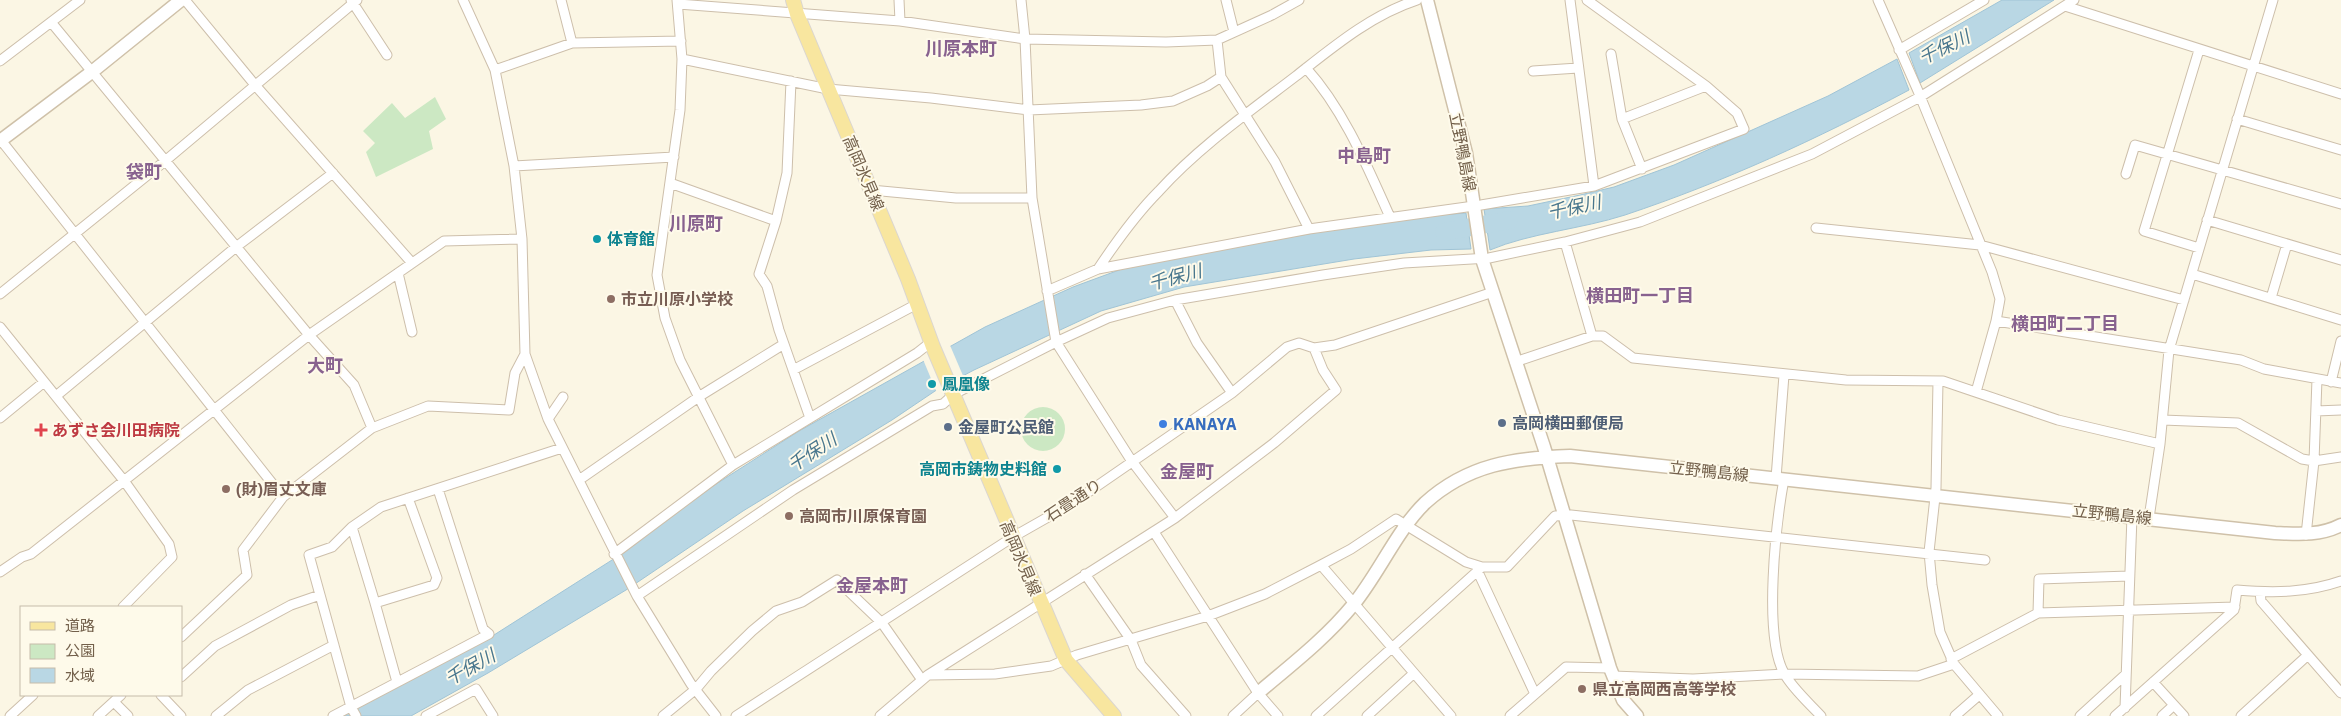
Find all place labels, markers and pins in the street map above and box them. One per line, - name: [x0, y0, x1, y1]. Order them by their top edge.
- place label: 体育館: [607, 229, 655, 249]
- marker: 体育館: [591, 233, 603, 245]
- place label: 市立川原小学校: [621, 289, 733, 309]
- marker: 市立川原小学校: [605, 293, 617, 305]
- place label: 鳳凰像: [942, 374, 990, 394]
- marker: 鳳凰像: [926, 378, 938, 390]
- place label: 高岡横田郵便局: [1512, 413, 1624, 433]
- place label: KANAYA: [1173, 414, 1237, 434]
- place label: 金屋町公民館: [958, 417, 1054, 437]
- marker: 高岡横田郵便局: [1496, 417, 1508, 429]
- marker: KANAYA: [1157, 418, 1169, 430]
- place label: あずさ会川田病院: [52, 420, 180, 440]
- marker: 金屋町公民館: [942, 421, 954, 433]
- marker: あずさ会川田病院: [34, 423, 48, 437]
- place label: 高岡市鋳物史料館: [919, 459, 1047, 479]
- marker: 高岡市鋳物史料館: [1051, 463, 1063, 475]
- place label: (財)眉丈文庫: [236, 479, 327, 499]
- marker: (財)眉丈文庫: [220, 483, 232, 495]
- place label: 高岡市川原保育園: [799, 506, 927, 526]
- marker: 高岡市川原保育園: [783, 510, 795, 522]
- place label: 県立高岡西高等学校: [1592, 679, 1736, 699]
- marker: 県立高岡西高等学校: [1576, 683, 1588, 695]

